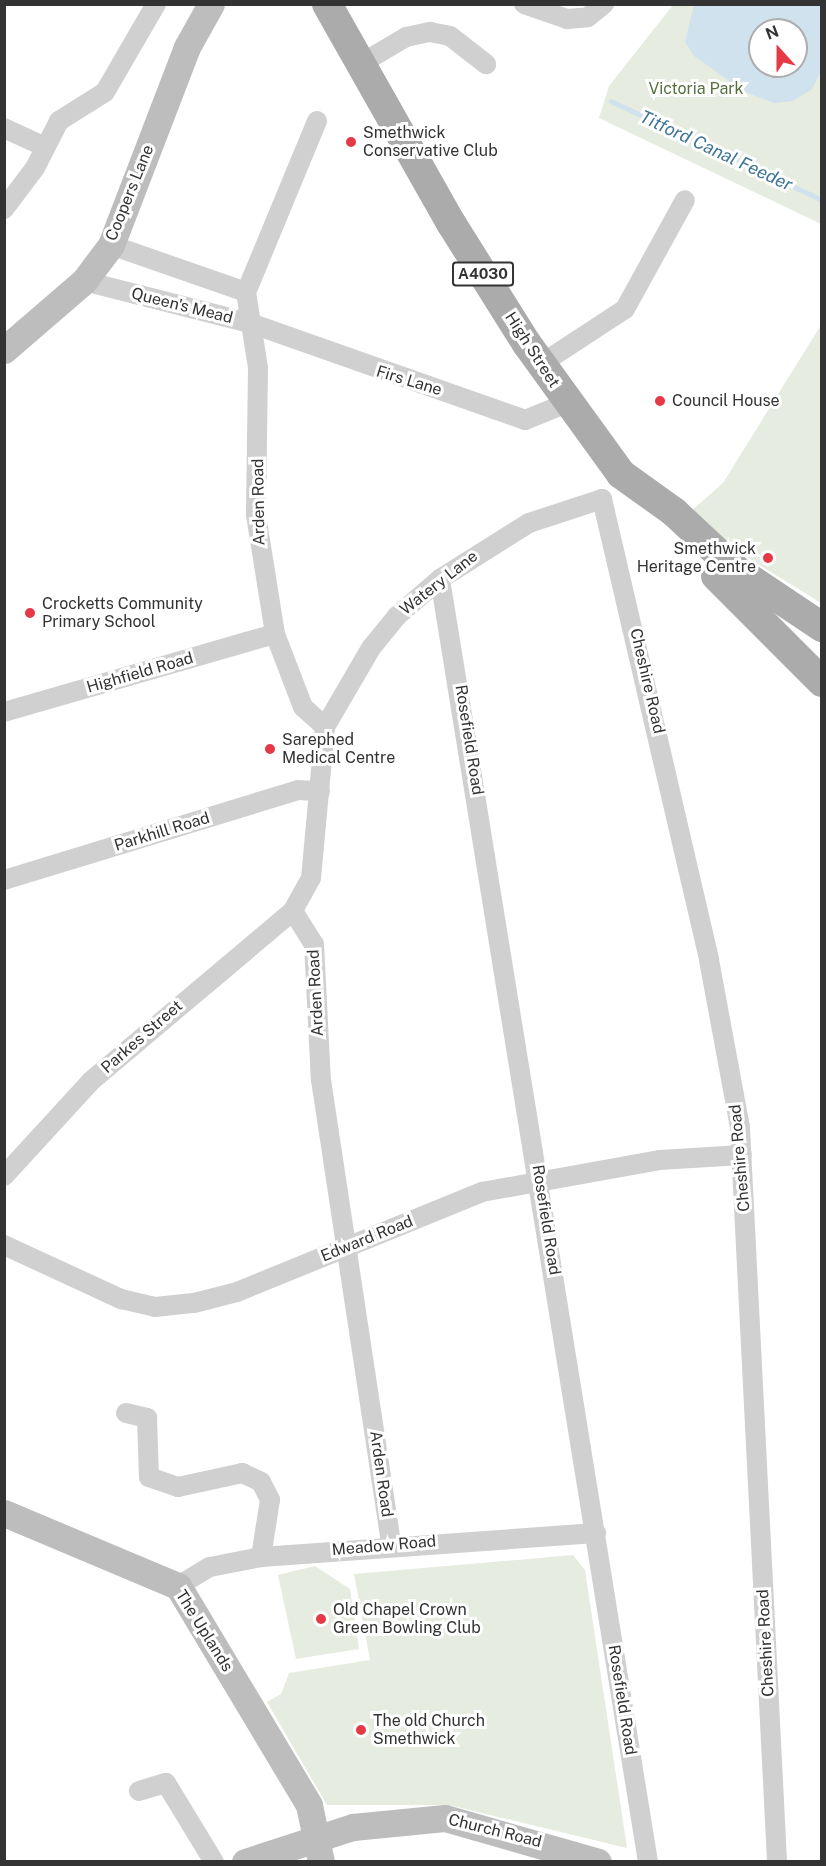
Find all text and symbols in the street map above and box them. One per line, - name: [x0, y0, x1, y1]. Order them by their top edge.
- north arrow: [748, 18, 808, 78]
- text: N: [763, 21, 781, 44]
- park label: Victoria Park: [648, 79, 744, 99]
- water label: Titford Canal Feeder: [636, 106, 796, 196]
- place label: Smethwick Conservative Club: [363, 123, 498, 161]
- marker: Smethwick Conservative Club: [344, 135, 358, 149]
- street label: Coopers Lane: [102, 142, 158, 244]
- road number: A4030: [452, 262, 514, 286]
- street label: Queen's Mead: [129, 284, 235, 328]
- street label: High Street: [501, 309, 563, 391]
- street label: Firs Lane: [374, 362, 444, 400]
- place label: Council House: [672, 391, 780, 411]
- marker: Council House: [653, 394, 667, 408]
- street label: Arden Road: [249, 458, 269, 546]
- place label: Smethwick Heritage Centre: [637, 539, 756, 577]
- street label: Watery Lane: [396, 547, 482, 619]
- marker: Smethwick Heritage Centre: [761, 551, 775, 565]
- place label: Crocketts Community Primary School: [42, 594, 203, 632]
- marker: Crocketts Community Primary School: [23, 606, 37, 620]
- street label: Cheshire Road: [626, 626, 668, 736]
- street label: Highfield Road: [84, 649, 196, 697]
- street label: Rosefield Road: [451, 683, 487, 797]
- place label: Sarephed Medical Centre: [282, 730, 395, 768]
- marker: Sarephed Medical Centre: [263, 742, 277, 756]
- street label: Parkhill Road: [112, 808, 212, 856]
- street label: Arden Road: [304, 949, 328, 1037]
- street label: Parkes Street: [97, 996, 187, 1078]
- street label: Cheshire Road: [726, 1104, 754, 1212]
- street label: Rosefield Road: [528, 1163, 564, 1277]
- street label: Edward Road: [318, 1212, 416, 1266]
- street label: Arden Road: [365, 1430, 397, 1518]
- street label: Meadow Road: [331, 1532, 437, 1560]
- street label: The Uplands: [171, 1587, 237, 1675]
- street label: Cheshire Road: [754, 1589, 778, 1697]
- place label: Old Chapel Crown Green Bowling Club: [333, 1600, 481, 1638]
- marker: Old Chapel Crown Green Bowling Club: [314, 1612, 328, 1626]
- street label: Rosefield Road: [604, 1643, 640, 1757]
- place label: The old Church Smethwick: [373, 1711, 485, 1749]
- marker: The old Church Smethwick: [354, 1723, 368, 1737]
- street label: Church Road: [446, 1810, 544, 1852]

